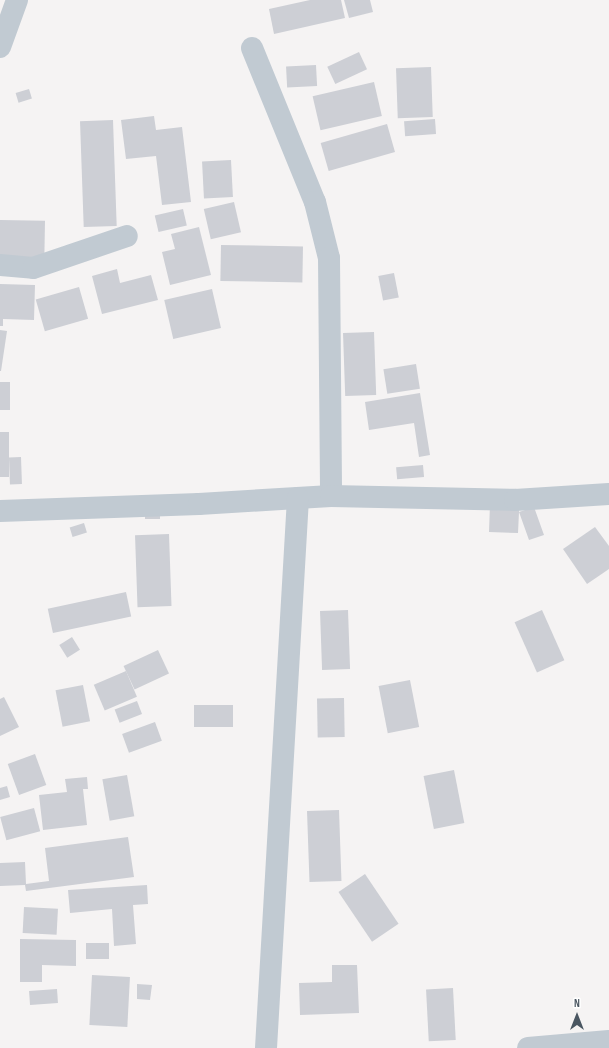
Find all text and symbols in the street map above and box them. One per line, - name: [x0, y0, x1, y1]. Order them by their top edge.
- north arrow: [557, 996, 597, 1036]
- text: N: [574, 997, 580, 1010]

